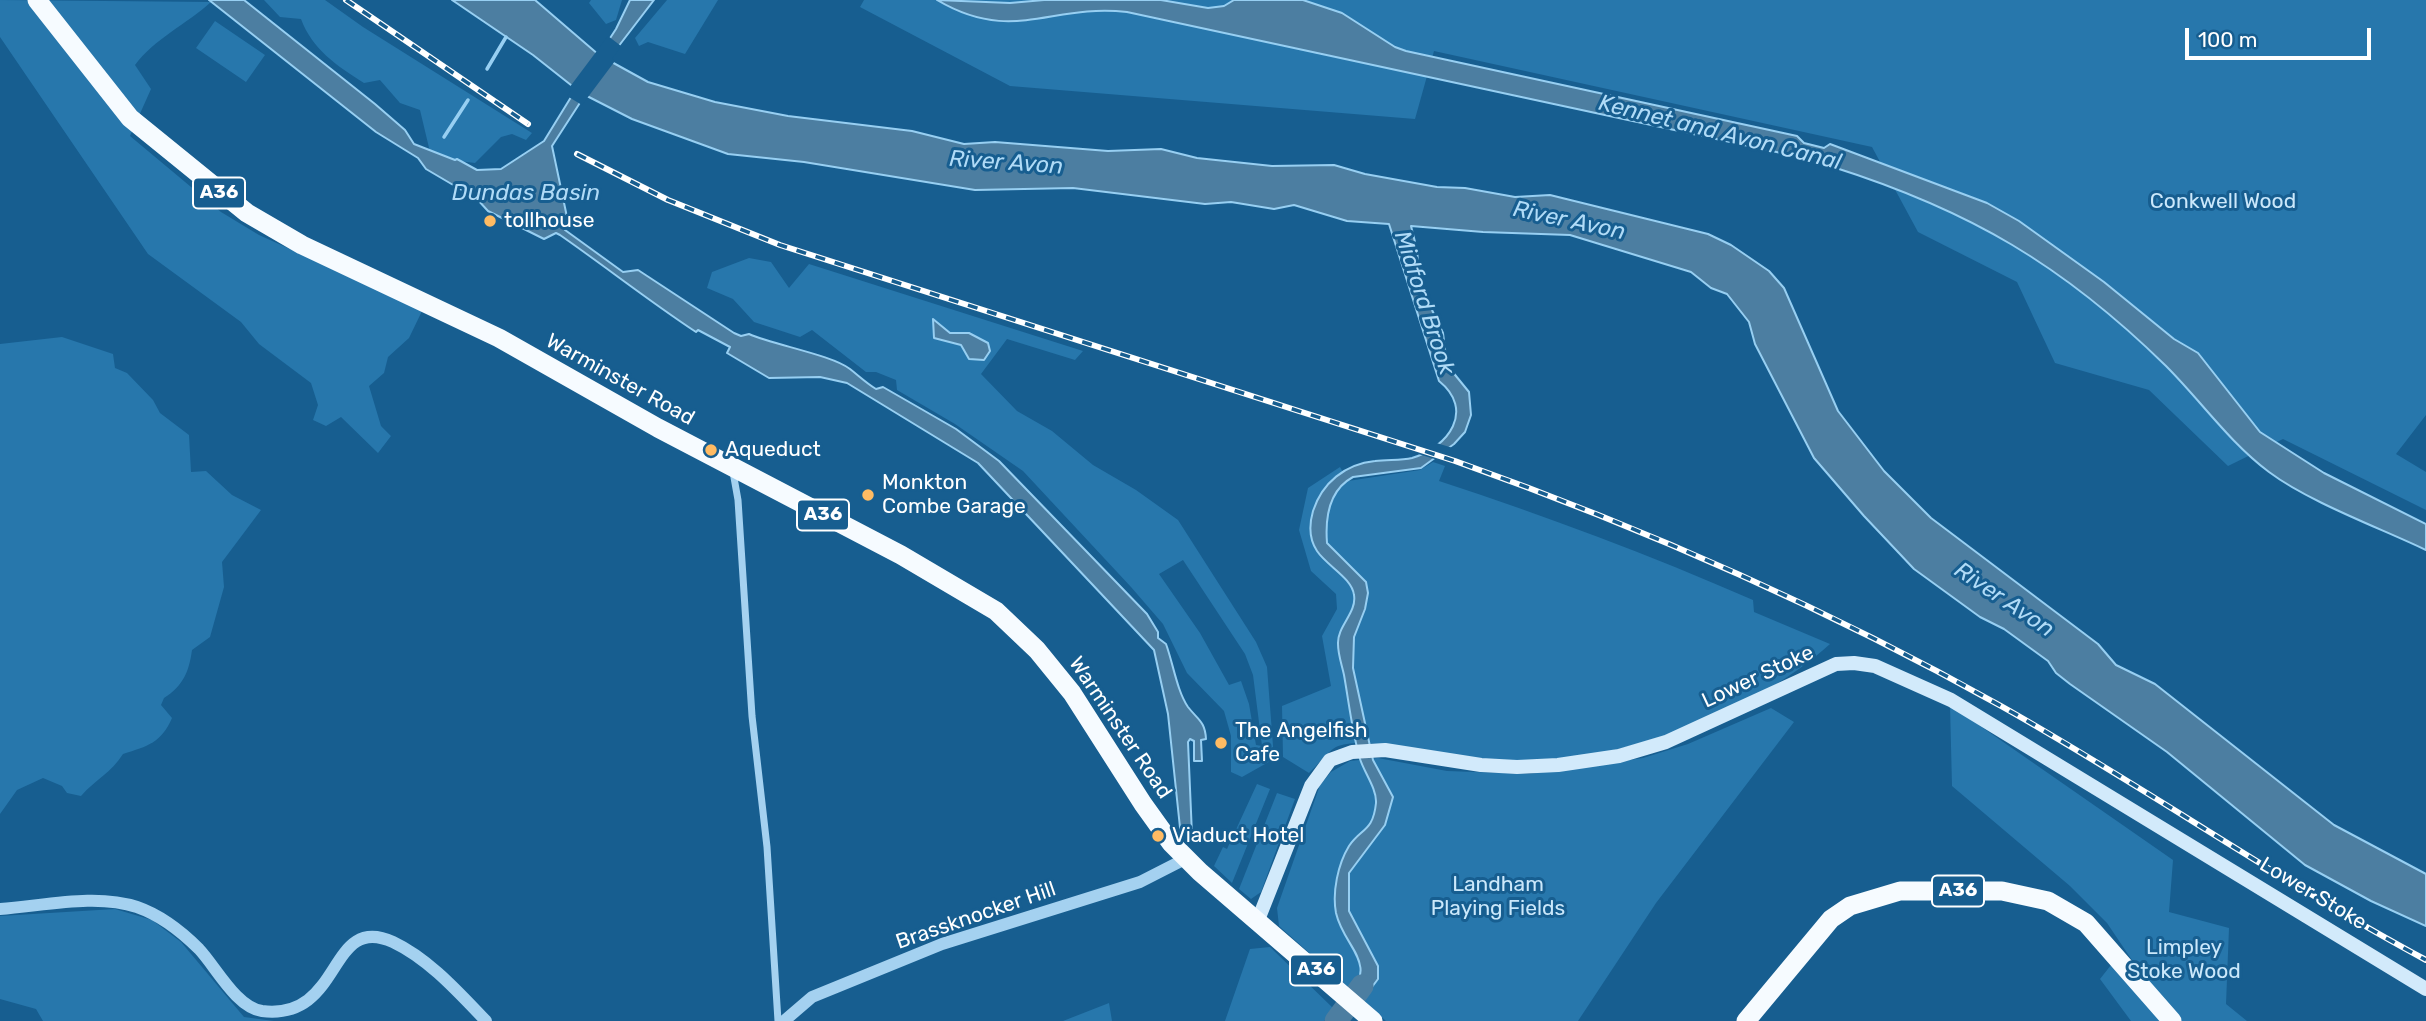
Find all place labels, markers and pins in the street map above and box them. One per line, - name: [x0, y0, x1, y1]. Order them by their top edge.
- place label: tollhouse: [504, 208, 594, 234]
- marker: tollhouse: [482, 213, 498, 229]
- place label: Aqueduct: [725, 437, 821, 463]
- marker: Aqueduct: [703, 442, 719, 458]
- place label: Monkton Combe Garage: [882, 470, 1026, 520]
- marker: Monkton Combe Garage: [860, 487, 876, 503]
- place label: The Angelfish Cafe: [1235, 718, 1368, 768]
- marker: The Angelfish Cafe: [1213, 735, 1229, 751]
- place label: Viaduct Hotel: [1172, 823, 1304, 849]
- marker: Viaduct Hotel: [1150, 828, 1166, 844]

